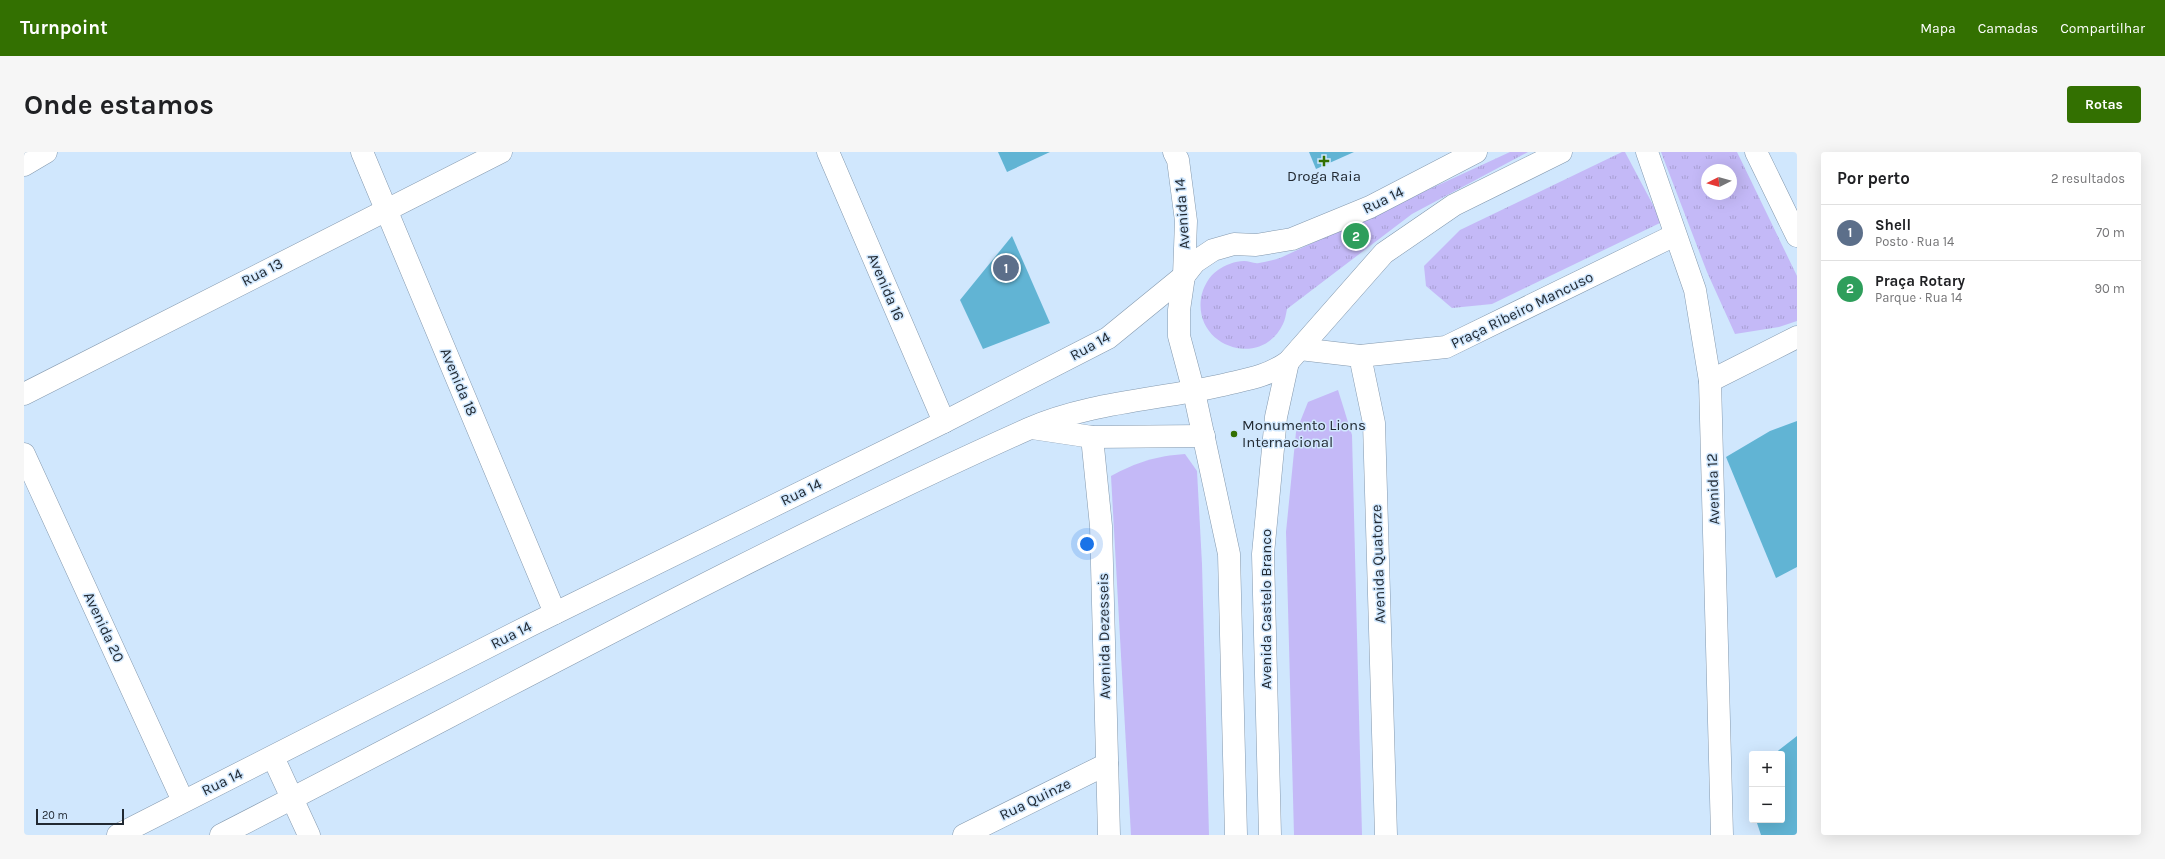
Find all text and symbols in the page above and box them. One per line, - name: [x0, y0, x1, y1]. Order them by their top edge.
- text: Turnpoint: [20, 17, 108, 39]
- text: Mapa: [1920, 20, 1956, 37]
- text: Camadas: [1978, 20, 2038, 37]
- text: Compartilhar: [2060, 20, 2145, 37]
- button: Rotas: [2067, 86, 2141, 123]
- text: Onde estamos: [24, 88, 214, 121]
- marker: Droga Raia: [1319, 156, 1329, 166]
- north arrow: [1701, 164, 1737, 200]
- place label: Droga Raia: [1287, 167, 1361, 185]
- text: Por perto: [1837, 168, 1910, 188]
- text: 2 resultados: [2051, 171, 2125, 186]
- street label: Avenida 14: [1170, 177, 1193, 250]
- street label: Rua 14: [1360, 182, 1407, 218]
- text: Shell: [1875, 216, 1911, 234]
- pin: 2: [1343, 221, 1369, 251]
- text: 1: [1848, 225, 1852, 240]
- text: 70 m: [2096, 225, 2125, 240]
- text: Posto · Rua 14: [1875, 234, 1954, 249]
- street label: Avenida 16: [864, 251, 908, 323]
- pin: 1: [993, 253, 1019, 283]
- street label: Rua 13: [238, 254, 286, 290]
- street label: Praça Ribeiro Mancuso: [1448, 268, 1596, 352]
- text: Praça Rotary: [1875, 272, 1965, 290]
- text: 2: [1846, 281, 1854, 296]
- text: 90 m: [2094, 281, 2125, 296]
- text: Parque · Rua 14: [1875, 290, 1962, 305]
- street label: Rua 14: [1067, 327, 1114, 364]
- street label: Avenida 18: [437, 345, 481, 419]
- place label: Monumento Lions Internacional: [1242, 416, 1366, 451]
- marker: Monumento Lions Internacional: [1229, 429, 1239, 439]
- street label: Avenida 12: [1703, 453, 1723, 525]
- street label: Rua 14: [778, 474, 825, 510]
- street label: Avenida Quatorze: [1367, 504, 1389, 624]
- street label: Avenida Castelo Branco: [1257, 529, 1275, 689]
- your location: [1077, 534, 1097, 554]
- street label: Avenida Dezesseis: [1094, 573, 1114, 699]
- street label: Avenida 20: [80, 589, 128, 665]
- street label: Rua 14: [488, 617, 535, 653]
- map controls: [1749, 751, 1785, 823]
- button: +: [1749, 751, 1785, 787]
- street label: Rua 14: [199, 764, 246, 800]
- street label: Rua Quinze: [996, 774, 1074, 824]
- button: −: [1749, 787, 1785, 823]
- scale bar: [36, 807, 124, 826]
- text: 20 m: [42, 809, 68, 822]

